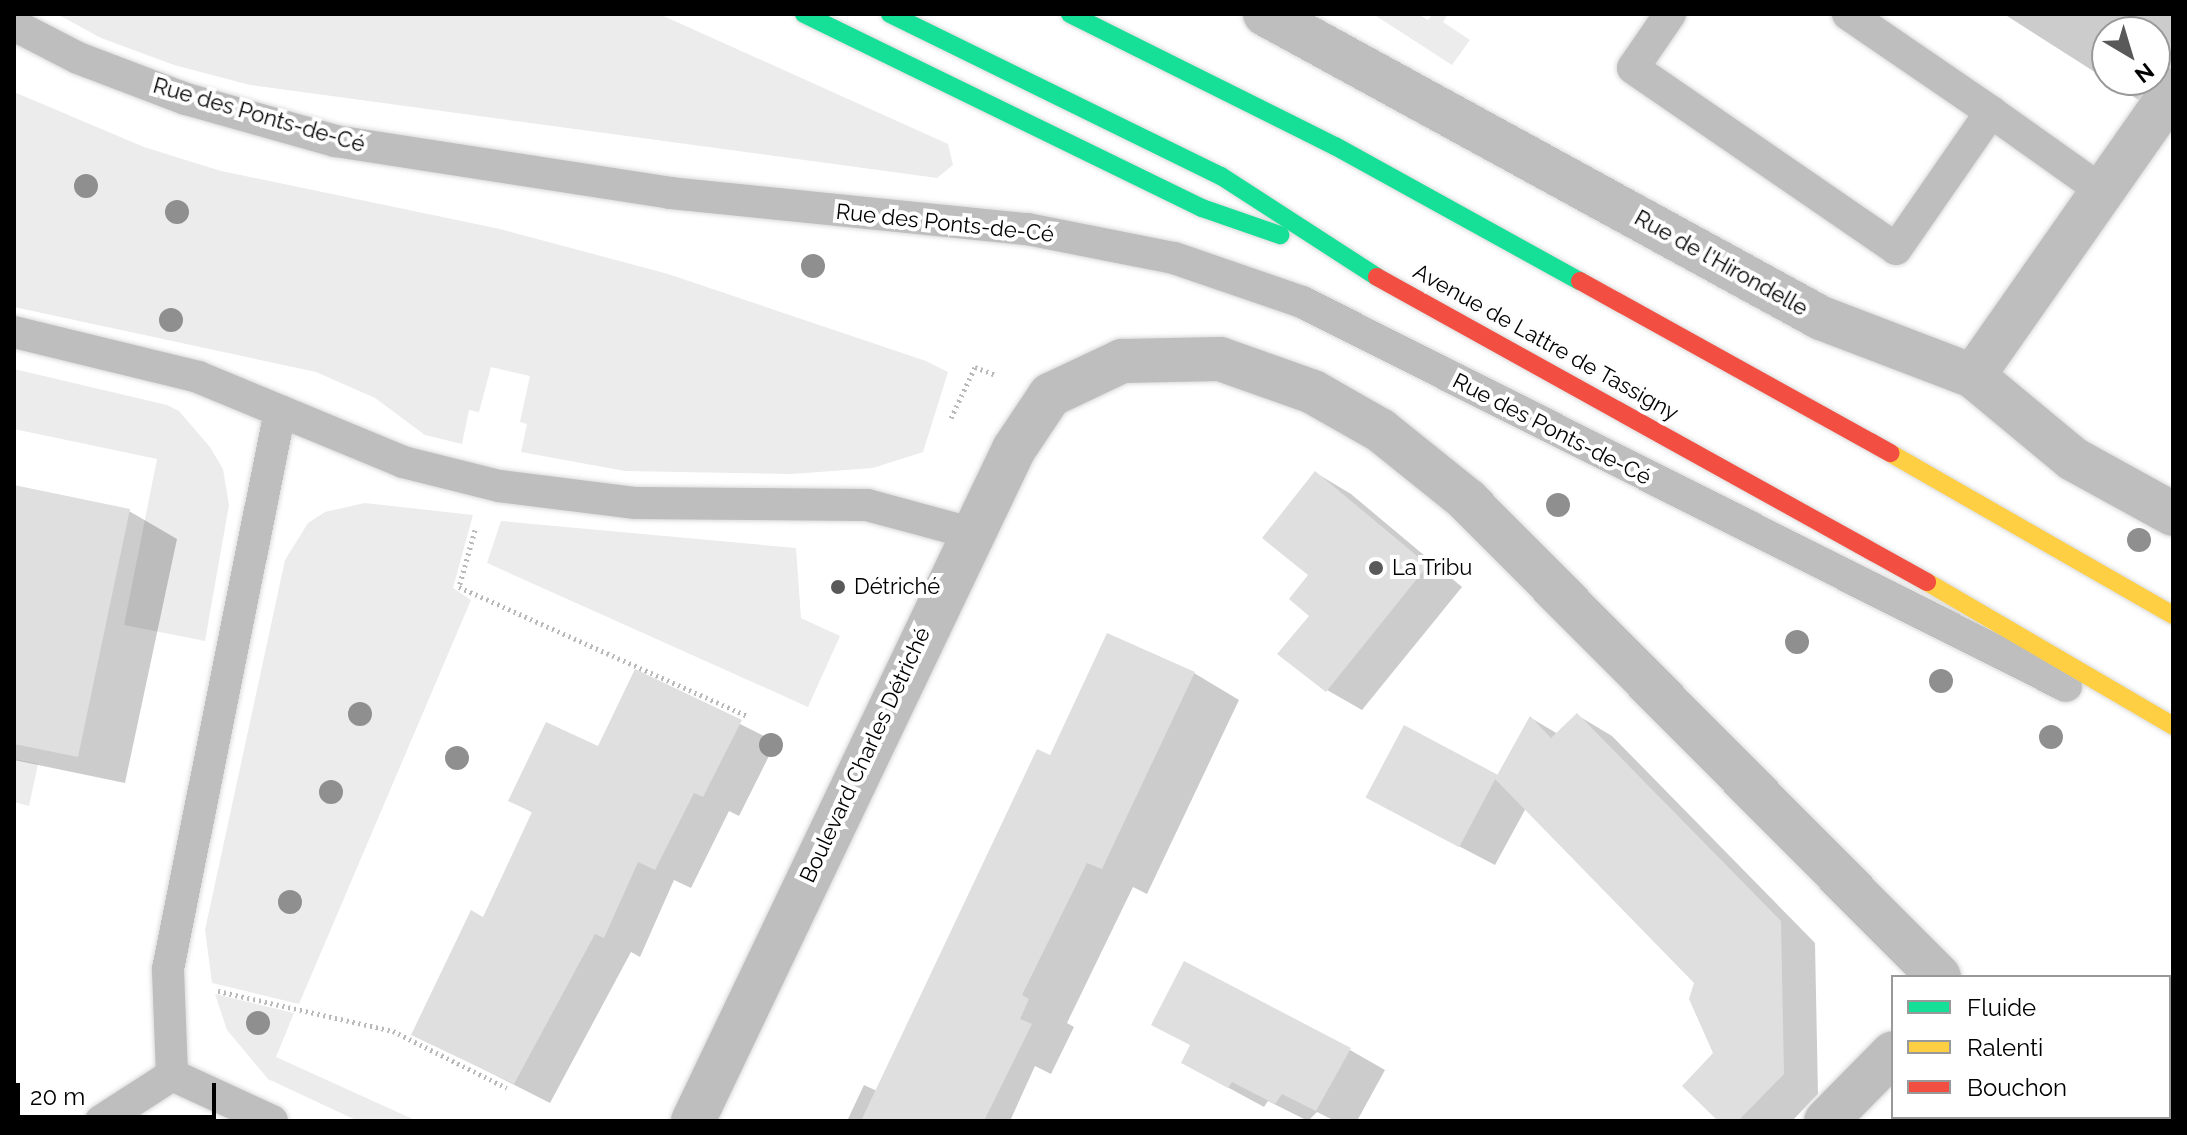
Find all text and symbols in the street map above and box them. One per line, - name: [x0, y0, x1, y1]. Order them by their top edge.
- north arrow: [2091, 16, 2171, 96]
- text: N: [2130, 58, 2159, 89]
- street label: Rue des Ponts-de-Cé: [150, 72, 368, 158]
- street label: Rue des Ponts-de-Cé: [835, 198, 1055, 248]
- street label: Rue de l'Hirondelle: [1630, 204, 1812, 322]
- street label: Avenue de Lattre de Tassigny: [1408, 258, 1684, 426]
- street label: Rue des Ponts-de-Cé: [1448, 368, 1656, 490]
- place label: La Tribu: [1392, 555, 1473, 581]
- marker: La Tribu: [1367, 559, 1385, 577]
- place label: Détriché: [854, 574, 940, 600]
- marker: Détriché: [829, 578, 847, 596]
- street label: Boulevard Charles Détriché: [794, 623, 936, 887]
- legend: [1891, 975, 2171, 1119]
- text: Fluide: [1967, 993, 2036, 1022]
- text: Ralenti: [1967, 1033, 2043, 1062]
- scale bar: [20, 1067, 220, 1117]
- text: Bouchon: [1967, 1073, 2067, 1102]
- text: 20 m: [30, 1082, 85, 1111]

